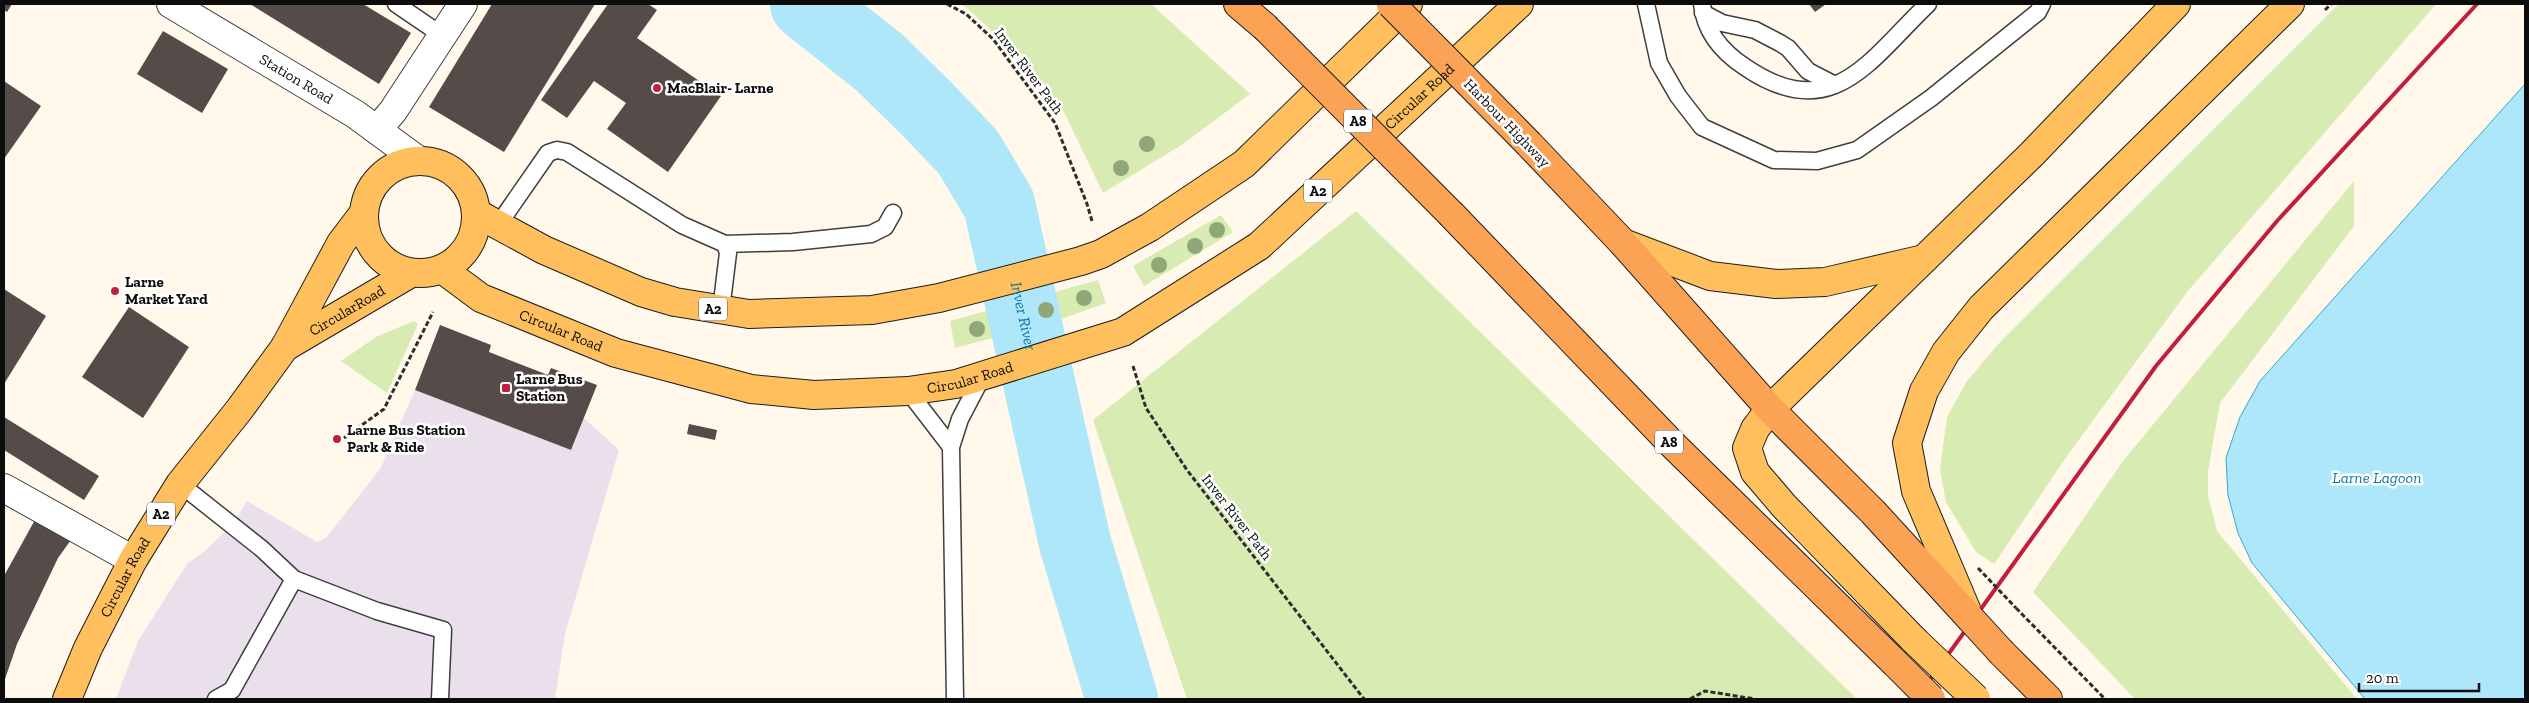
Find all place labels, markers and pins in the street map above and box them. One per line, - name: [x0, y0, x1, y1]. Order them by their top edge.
- place label: MacBlair- Larne: [667, 79, 774, 97]
- marker: MacBlair- Larne: [651, 82, 663, 94]
- place label: Larne Market Yard: [125, 273, 208, 308]
- marker: Larne Market Yard: [109, 285, 121, 297]
- place label: Larne Bus Station: [516, 370, 583, 405]
- marker: Larne Bus Station: [500, 382, 512, 394]
- place label: Larne Bus Station Park & Ride: [347, 421, 466, 456]
- marker: Larne Bus Station Park & Ride: [331, 433, 343, 445]

